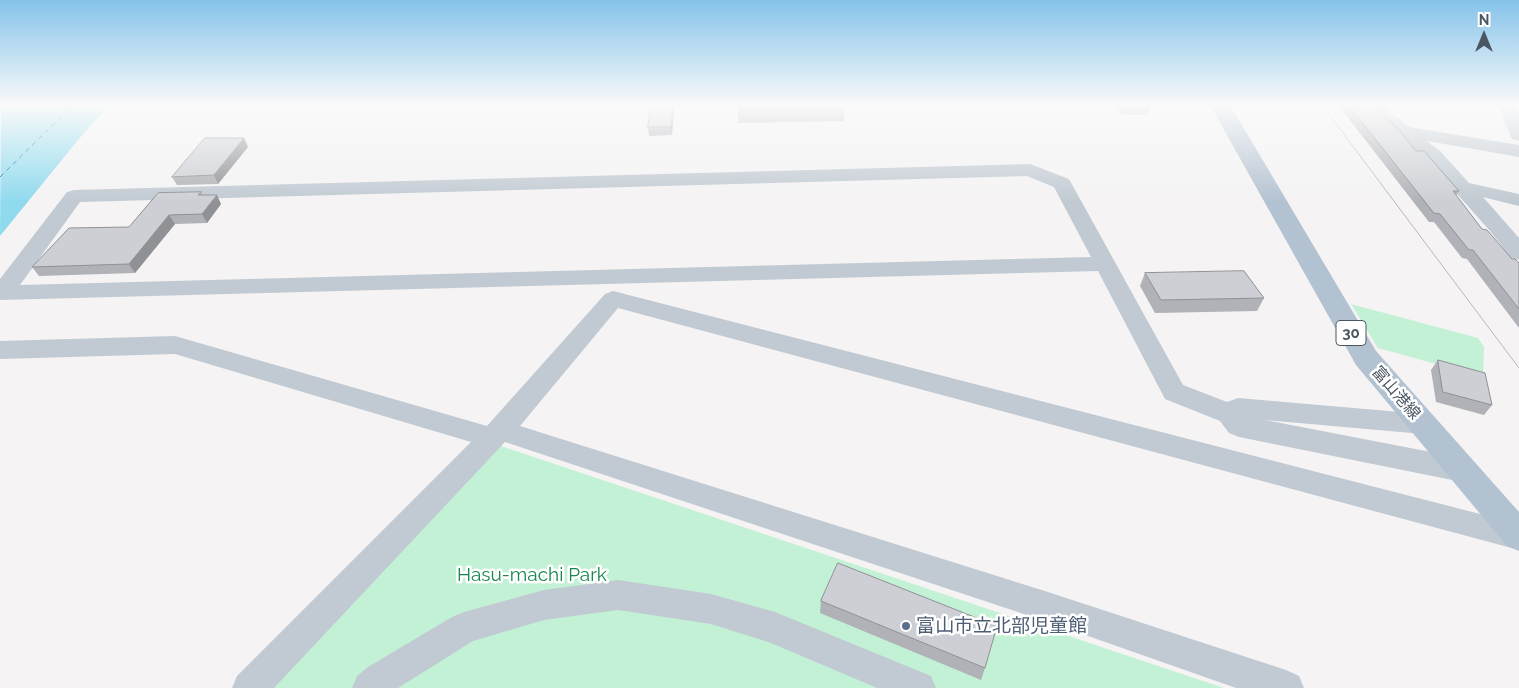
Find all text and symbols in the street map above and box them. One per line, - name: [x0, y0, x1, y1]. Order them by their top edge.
- north arrow: [1459, 10, 1509, 60]
- text: N: [1479, 12, 1489, 28]
- road number: 30: [1336, 320, 1366, 346]
- street label: 富山港線: [1368, 363, 1424, 423]
- park label: Hasu-machi Park: [457, 564, 607, 586]
- place label: 富山市立北部児童館: [916, 615, 1087, 637]
- marker: 富山市立北部児童館: [900, 620, 912, 632]

